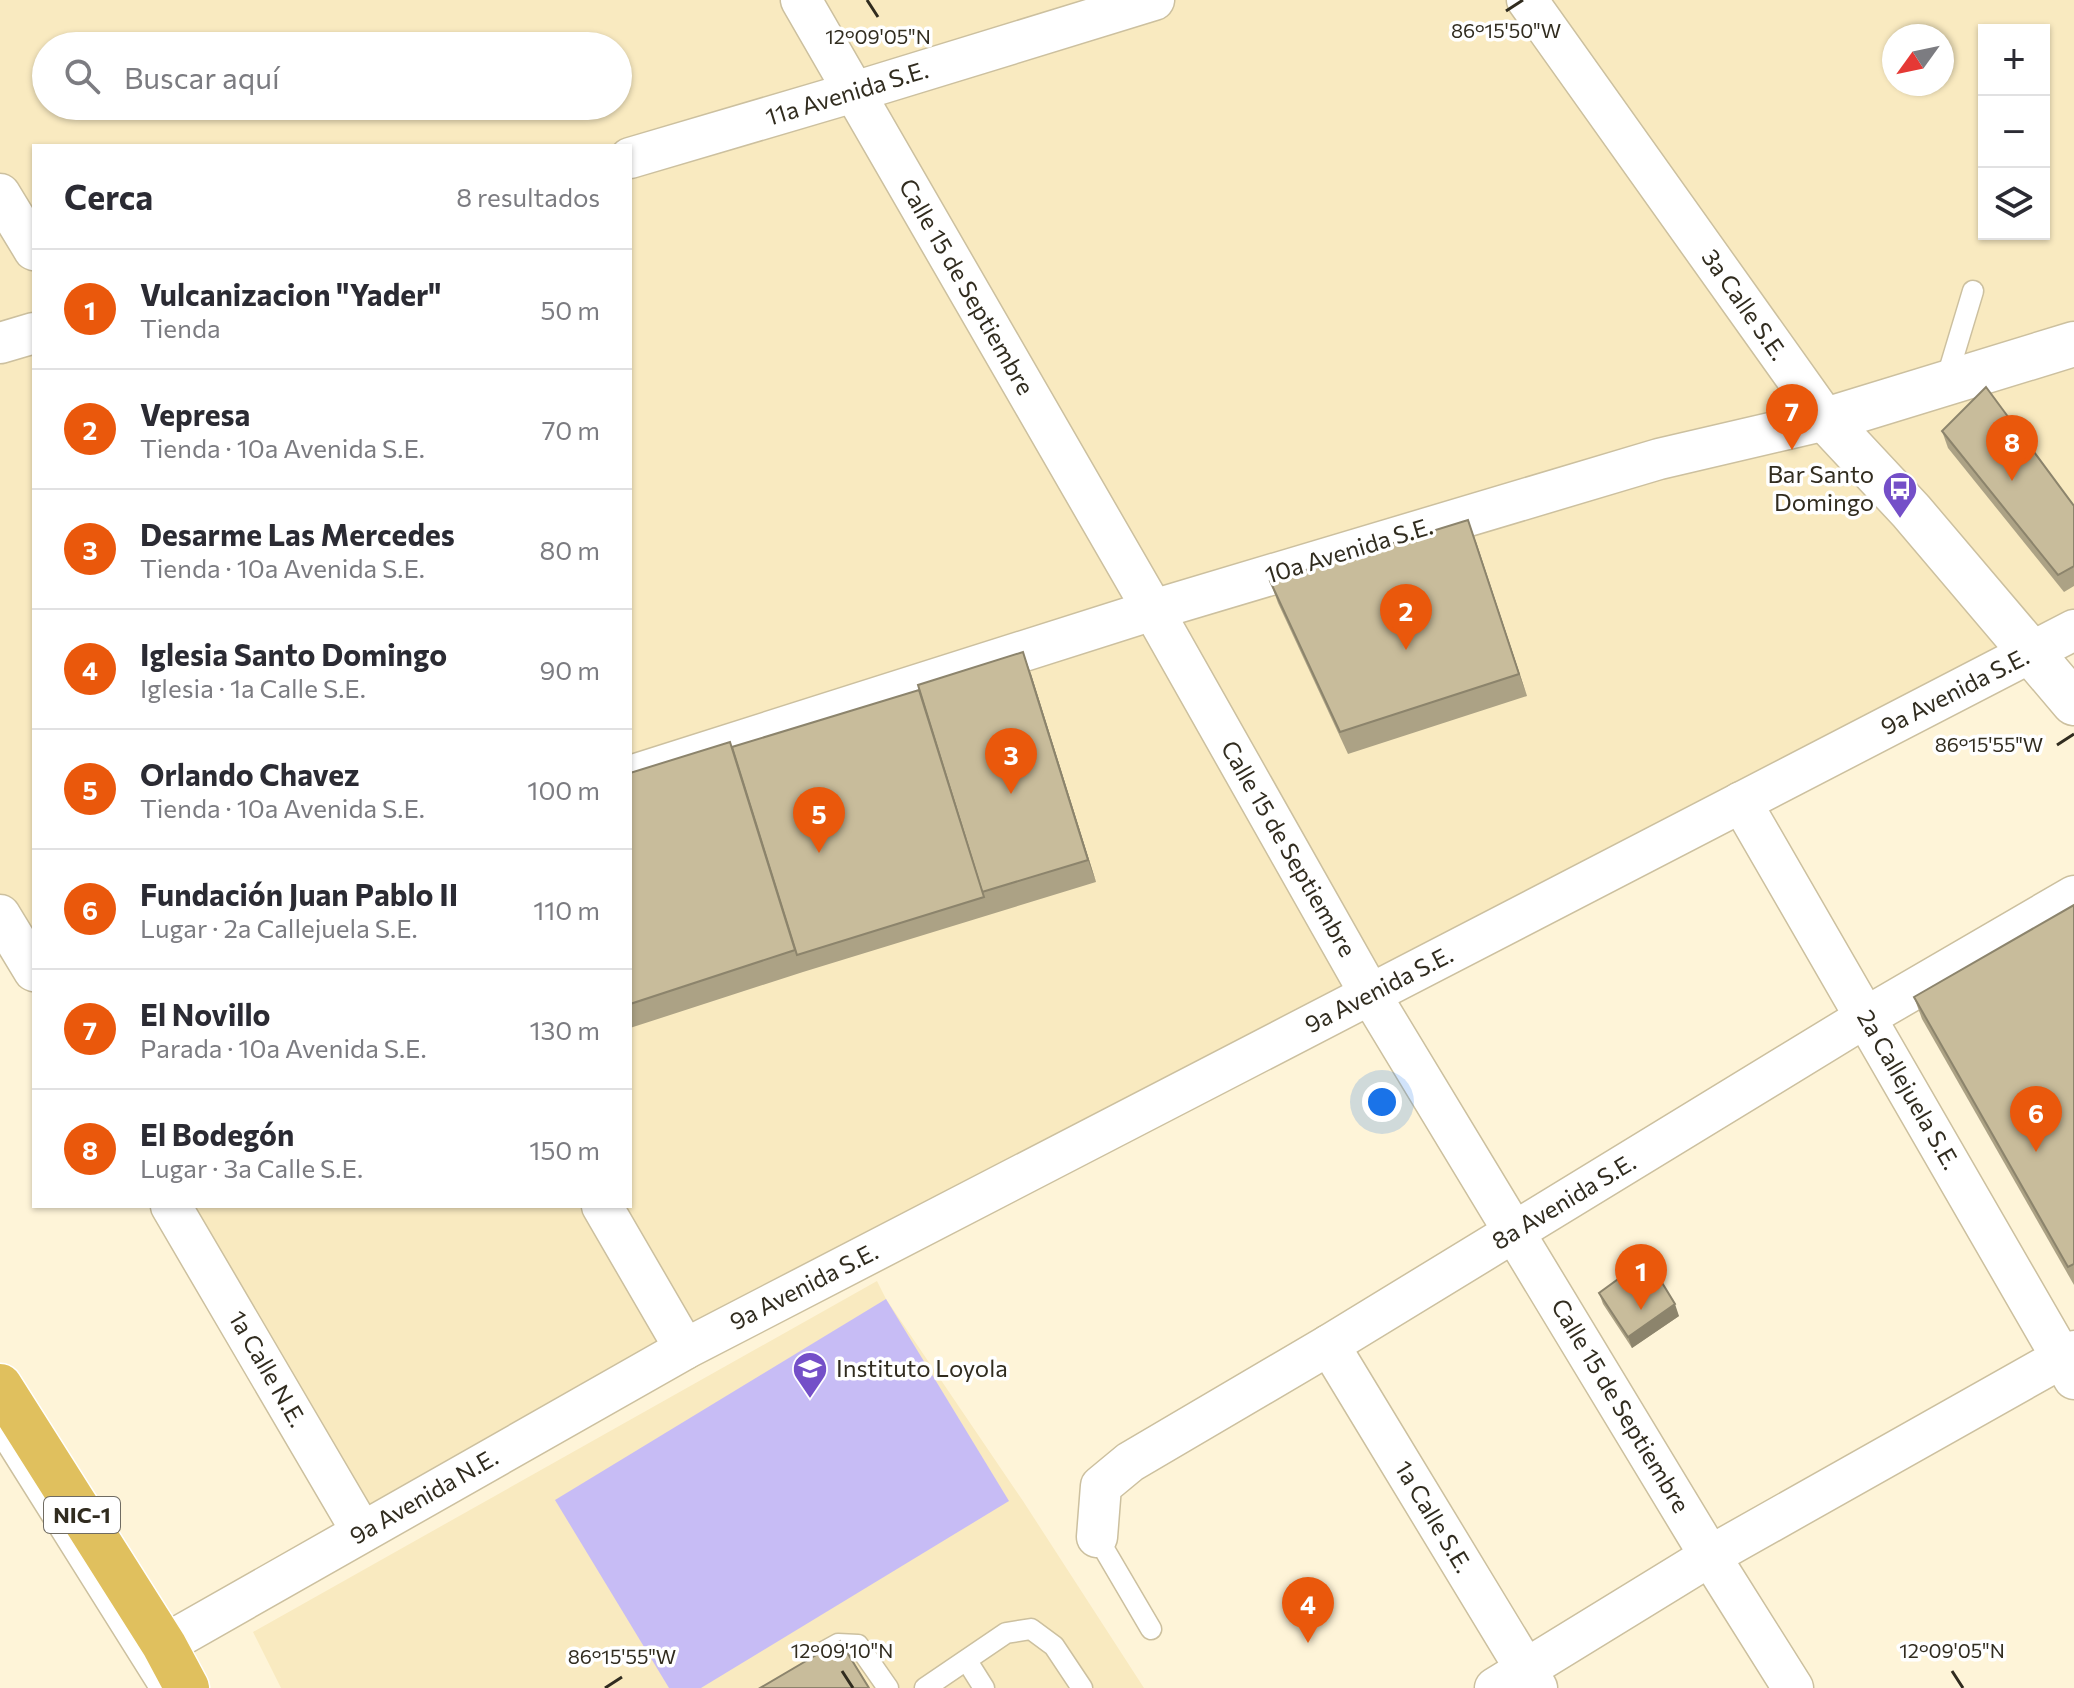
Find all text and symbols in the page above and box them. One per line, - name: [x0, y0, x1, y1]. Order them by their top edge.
- text: 86°15'50"W: [1451, 18, 1561, 42]
- text: 12°09'05"N: [825, 24, 931, 48]
- north arrow: [1882, 24, 1954, 96]
- map controls: [1978, 24, 2050, 240]
- button: +: [1978, 24, 2050, 96]
- search box: [32, 32, 632, 120]
- icon: search: [60, 54, 104, 98]
- street label: 11a Avenida S.E.: [762, 54, 931, 131]
- text: Buscar aquí: [124, 58, 280, 95]
- button: −: [1978, 96, 2050, 168]
- button: layers: [1978, 168, 2050, 240]
- street label: Calle 15 de Septiembre: [894, 173, 1041, 399]
- text: Cerca: [64, 175, 153, 217]
- text: 8 resultados: [456, 181, 600, 212]
- street label: 3a Calle S.E.: [1696, 243, 1794, 365]
- text: Vulcanizacion "Yader": [140, 275, 441, 312]
- text: 1: [84, 294, 96, 325]
- text: 50 m: [540, 294, 600, 325]
- text: Tienda: [140, 312, 221, 343]
- pin: 7: [1766, 384, 1818, 450]
- text: Vepresa: [140, 395, 250, 432]
- text: 2: [83, 414, 97, 445]
- text: 70 m: [542, 414, 600, 445]
- pin: 8: [1986, 415, 2038, 481]
- text: Tienda · 10a Avenida S.E.: [140, 432, 425, 463]
- place label: Bar Santo Domingo: [1767, 459, 1874, 516]
- bus stop icon: Bar Santo Domingo: [1881, 470, 1919, 520]
- street label: 10a Avenida S.E.: [1261, 510, 1436, 589]
- text: Desarme Las Mercedes: [140, 515, 455, 552]
- text: 3: [82, 534, 98, 565]
- text: 80 m: [540, 534, 600, 565]
- text: Tienda · 10a Avenida S.E.: [140, 552, 425, 583]
- pin: 2: [1380, 584, 1432, 650]
- text: Iglesia Santo Domingo: [140, 635, 447, 672]
- street label: 9a Avenida S.E.: [1875, 641, 2033, 740]
- text: 4: [82, 654, 98, 685]
- text: 90 m: [540, 654, 600, 685]
- text: Iglesia · 1a Calle S.E.: [140, 672, 366, 703]
- pin: 3: [985, 728, 1037, 794]
- text: 86°15'55"W: [1935, 732, 2043, 756]
- street label: Calle 15 de Septiembre: [1216, 735, 1363, 961]
- text: Orlando Chavez: [140, 755, 360, 792]
- text: 5: [82, 774, 98, 805]
- text: 100 m: [527, 774, 600, 805]
- pin: 5: [793, 787, 845, 853]
- text: Tienda · 10a Avenida S.E.: [140, 792, 425, 823]
- text: Fundación Juan Pablo II: [140, 875, 458, 912]
- text: 6: [82, 894, 98, 925]
- text: 110 m: [533, 894, 600, 925]
- text: Lugar · 2a Callejuela S.E.: [140, 912, 418, 943]
- street label: 9a Avenida S.E.: [1299, 939, 1457, 1038]
- text: El Novillo: [140, 995, 271, 1032]
- street label: 2a Callejuela S.E.: [1852, 1004, 1967, 1174]
- text: 7: [83, 1014, 97, 1045]
- text: 130 m: [529, 1014, 600, 1045]
- text: Parada · 10a Avenida S.E.: [140, 1032, 427, 1063]
- your location: [1362, 1082, 1402, 1122]
- pin: 6: [2010, 1086, 2062, 1152]
- text: El Bodegón: [140, 1115, 294, 1152]
- text: 8: [82, 1134, 98, 1165]
- text: 150 m: [529, 1134, 600, 1165]
- street label: 8a Avenida S.E.: [1486, 1146, 1640, 1255]
- text: Lugar · 3a Calle S.E.: [140, 1152, 363, 1183]
- street label: 9a Avenida S.E.: [724, 1236, 882, 1335]
- pin: 1: [1615, 1244, 1667, 1310]
- street label: Calle 15 de Septiembre: [1546, 1293, 1697, 1518]
- street label: 1a Calle N.E.: [223, 1305, 313, 1432]
- school or university icon: Instituto Loyola: [791, 1350, 829, 1400]
- place label: Instituto Loyola: [836, 1353, 1008, 1382]
- street label: 9a Avenida N.E.: [344, 1442, 503, 1550]
- street label: 1a Calle S.E.: [1390, 1455, 1479, 1577]
- road number: NIC-1: [44, 1497, 120, 1533]
- pin: 4: [1282, 1577, 1334, 1643]
- text: 12°09'10"N: [791, 1638, 893, 1662]
- text: 12°09'05"N: [1899, 1638, 2005, 1662]
- text: 86°15'55"W: [568, 1644, 676, 1668]

